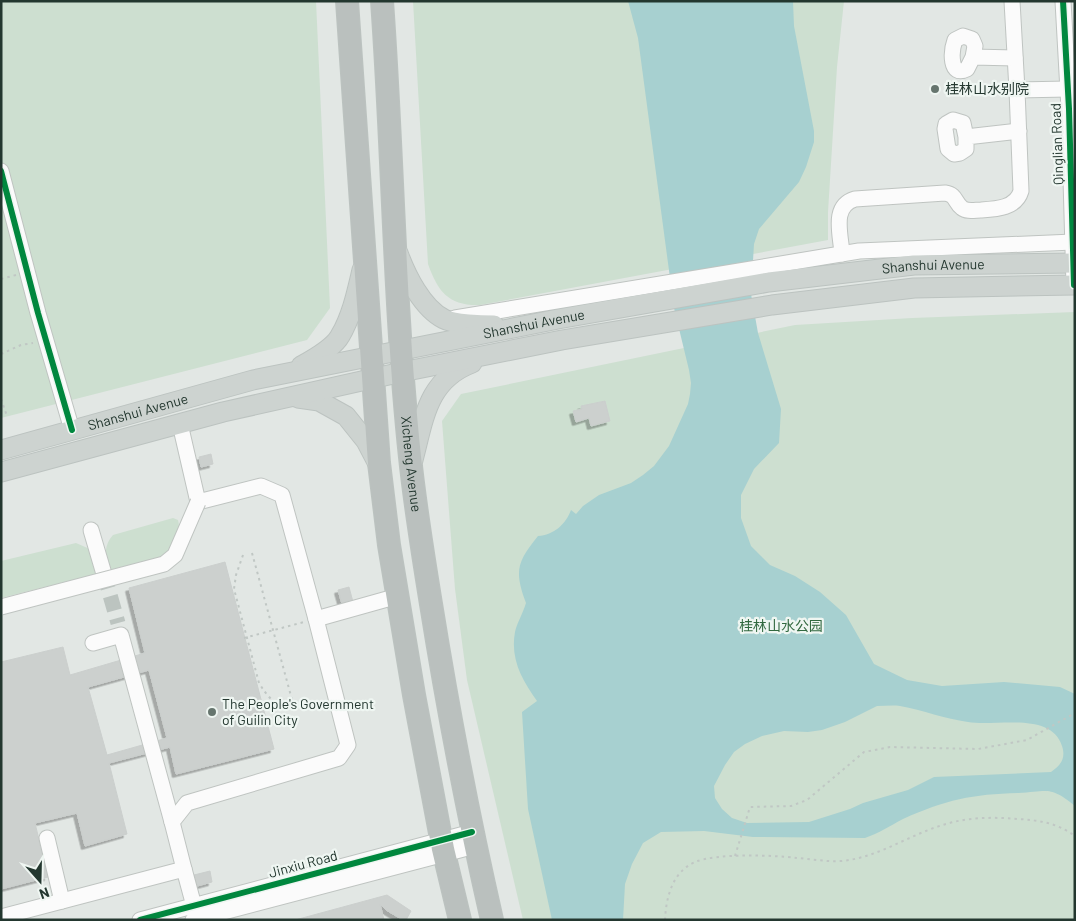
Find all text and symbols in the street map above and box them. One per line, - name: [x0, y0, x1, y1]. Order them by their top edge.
- place label: 桂林山水别院: [945, 80, 1029, 97]
- marker: 桂林山水别院: [929, 83, 941, 95]
- street label: Qinglian Road: [1047, 103, 1066, 185]
- street label: Shanshui Avenue: [881, 255, 985, 277]
- street label: Shanshui Avenue: [482, 305, 586, 342]
- street label: Shanshui Avenue: [86, 390, 190, 434]
- street label: Xicheng Avenue: [398, 415, 426, 513]
- park label: 桂林山水公园: [739, 617, 823, 634]
- place label: The People's Government of Guilin City: [222, 695, 374, 728]
- marker: The People's Government of Guilin City: [206, 706, 218, 718]
- street label: Jinxiu Road: [267, 846, 339, 881]
- north arrow: [15, 856, 65, 906]
- text: N: [37, 884, 52, 903]

